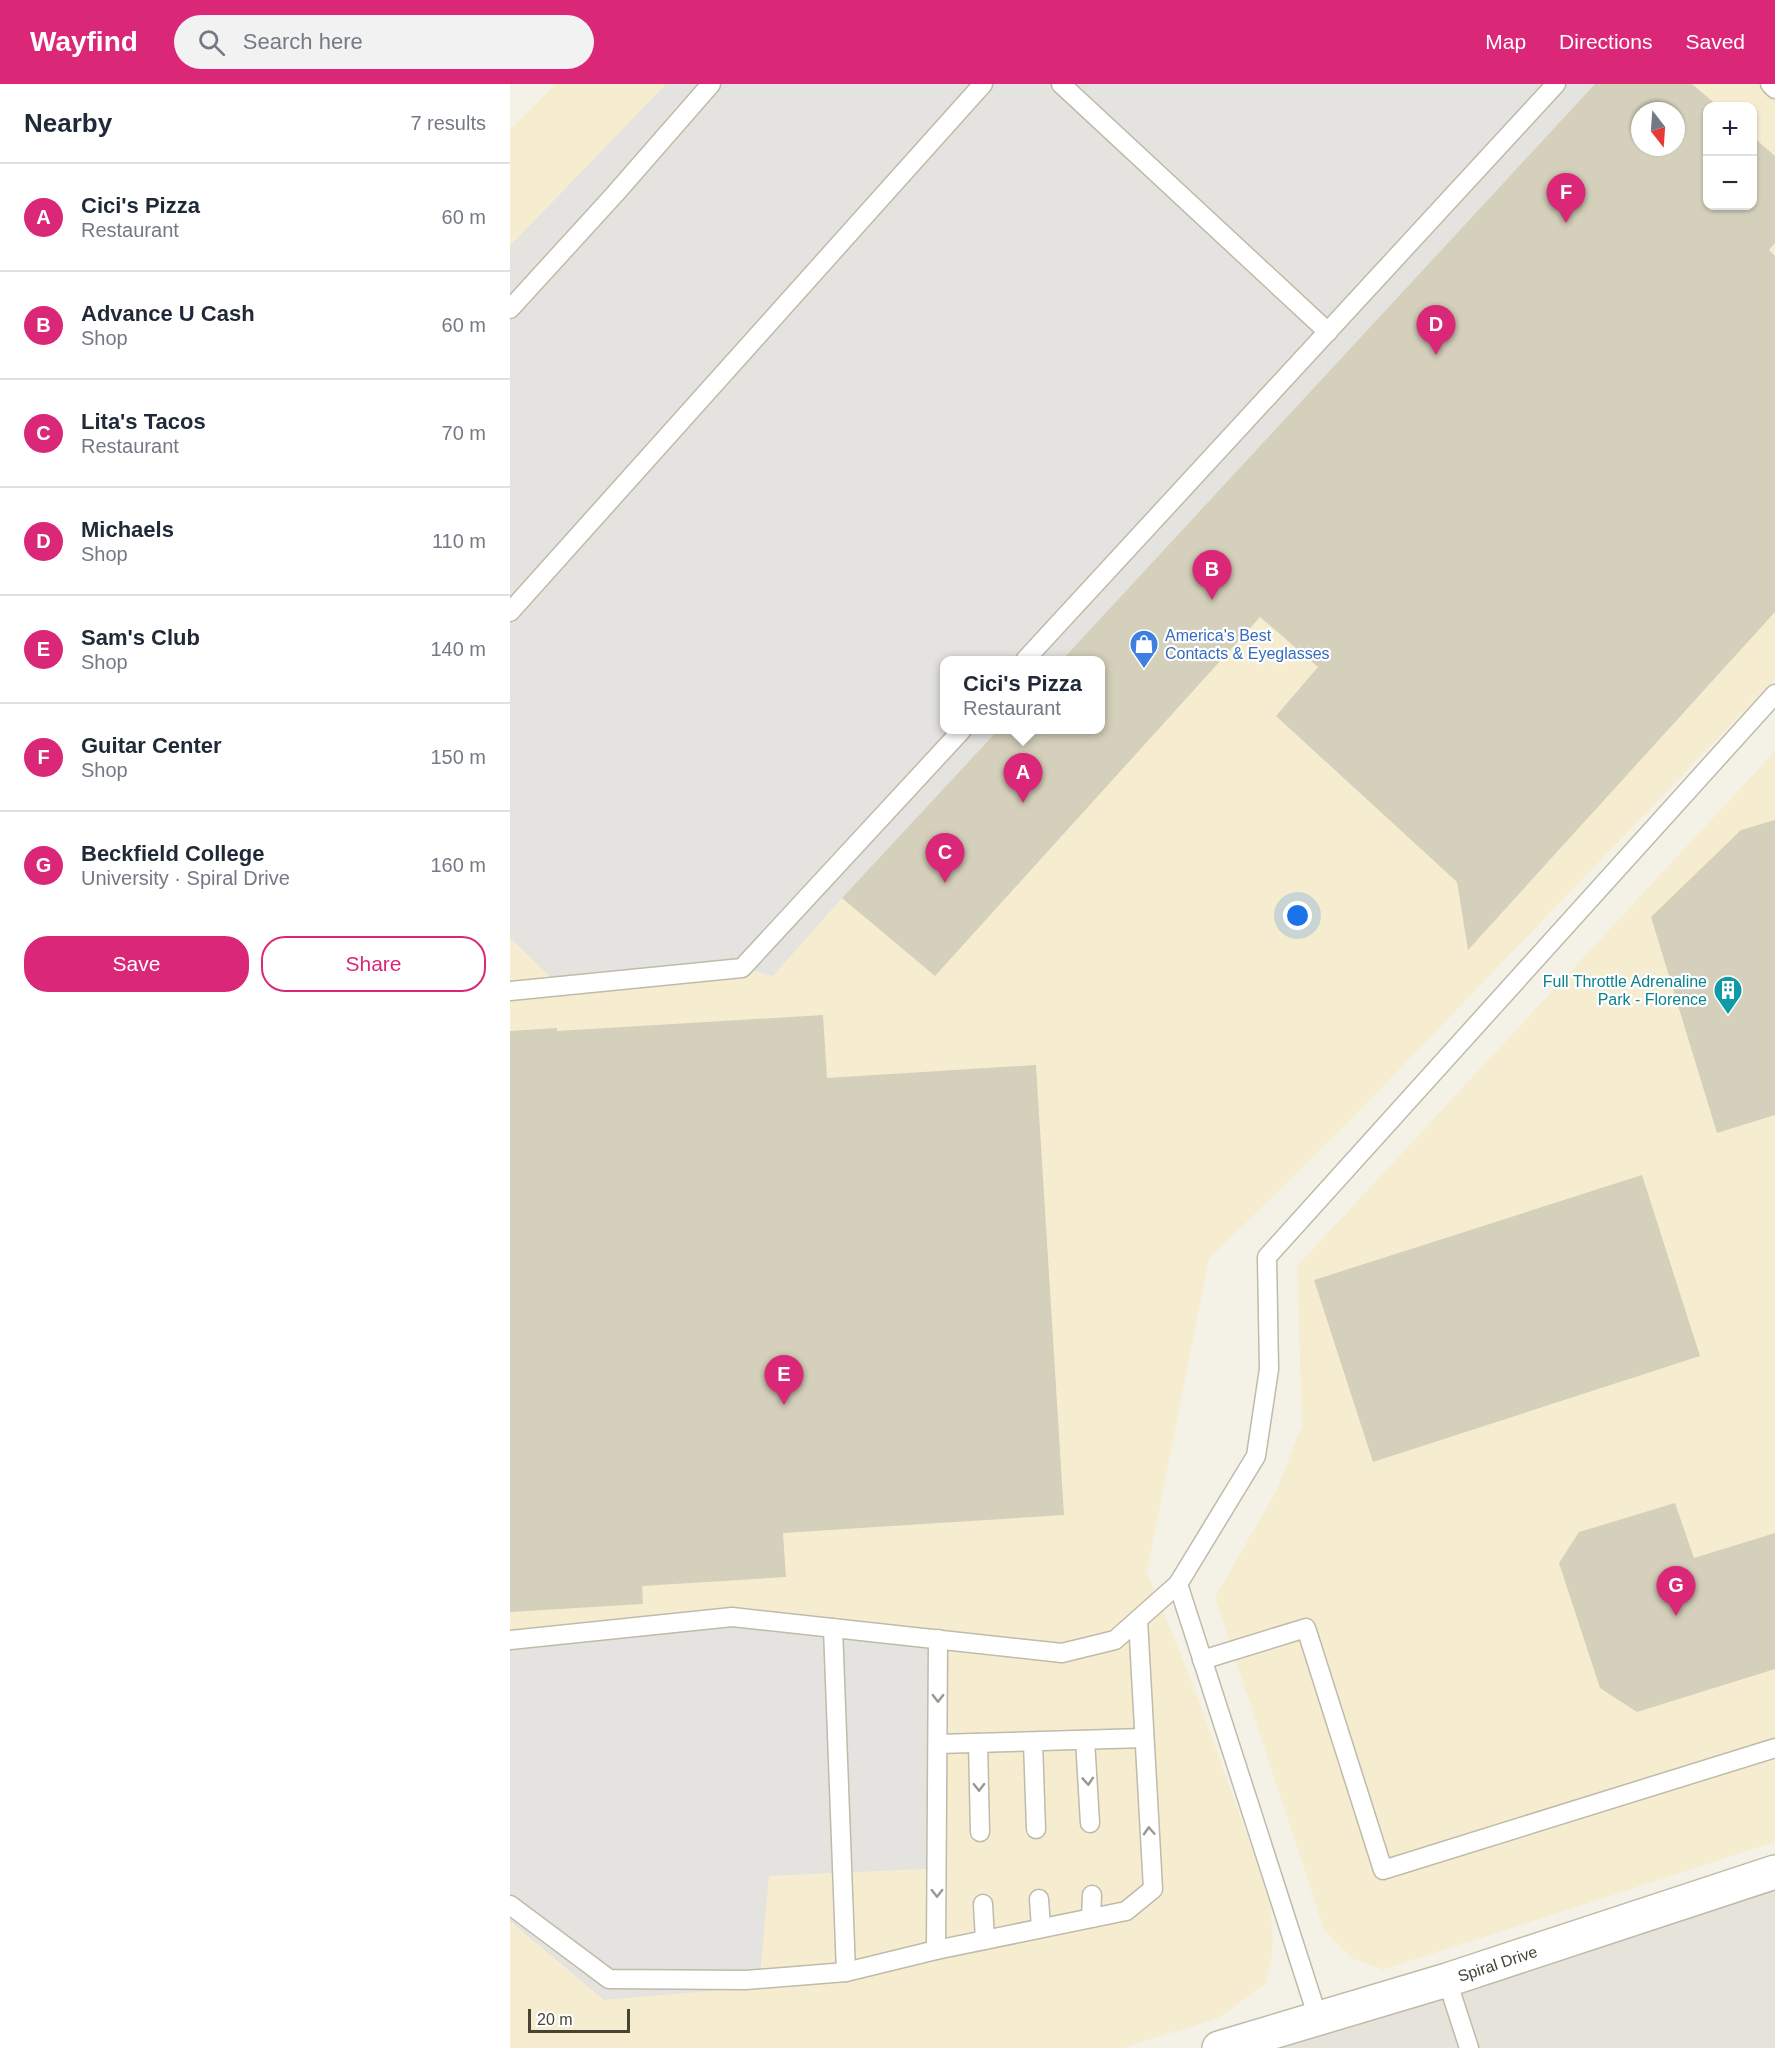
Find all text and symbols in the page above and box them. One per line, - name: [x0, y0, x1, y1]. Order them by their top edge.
- search box: [174, 15, 594, 69]
- text: Wayfind: [30, 26, 138, 57]
- icon: search: [195, 26, 228, 59]
- text: Search here: [243, 29, 363, 54]
- text: Map: [1485, 30, 1526, 53]
- text: Directions: [1559, 30, 1652, 53]
- text: Saved: [1685, 30, 1745, 53]
- north arrow: [1631, 102, 1685, 156]
- map controls: [1703, 102, 1757, 210]
- button: +: [1703, 102, 1757, 156]
- text: Nearby: [24, 108, 112, 138]
- text: 7 results: [410, 112, 486, 134]
- button: −: [1703, 156, 1757, 210]
- pin: F: [1546, 174, 1586, 223]
- text: Cici's Pizza: [81, 193, 200, 218]
- text: A: [36, 206, 51, 228]
- text: 60 m: [442, 206, 486, 228]
- text: Restaurant: [81, 219, 179, 241]
- text: Advance U Cash: [81, 301, 255, 326]
- pin: D: [1416, 306, 1456, 355]
- text: B: [36, 314, 51, 336]
- text: 60 m: [442, 314, 486, 336]
- text: Shop: [81, 327, 128, 349]
- text: Lita's Tacos: [81, 409, 206, 434]
- text: C: [36, 422, 51, 444]
- text: 70 m: [442, 422, 486, 444]
- text: Restaurant: [81, 435, 179, 457]
- text: Michaels: [81, 517, 174, 542]
- text: D: [36, 530, 51, 552]
- text: 110 m: [432, 530, 486, 552]
- text: Shop: [81, 543, 128, 565]
- pin: B: [1192, 550, 1232, 600]
- text: Sam's Club: [81, 625, 200, 650]
- place label: America's Best Contacts & Eyeglasses: [1165, 627, 1330, 662]
- shop icon: America's Best Contacts & Eyeglasses: [1128, 628, 1160, 670]
- text: E: [37, 638, 50, 660]
- text: 140 m: [430, 638, 486, 660]
- text: Shop: [81, 651, 128, 673]
- popup: [940, 656, 1105, 734]
- text: Cici's Pizza: [963, 671, 1082, 696]
- text: Restaurant: [963, 697, 1061, 719]
- text: Guitar Center: [81, 733, 222, 758]
- text: F: [37, 746, 50, 768]
- text: 150 m: [430, 746, 486, 768]
- pin: A: [1004, 754, 1042, 803]
- text: Shop: [81, 759, 128, 781]
- pin: C: [926, 834, 964, 883]
- text: Beckfield College: [81, 841, 264, 866]
- text: G: [36, 854, 51, 876]
- text: 160 m: [430, 854, 486, 876]
- text: University · Spiral Drive: [81, 867, 290, 889]
- your location: [1283, 901, 1312, 930]
- button: Save: [24, 936, 249, 992]
- button: Share: [261, 936, 486, 992]
- place label: Full Throttle Adrenaline Park - Florence: [1543, 973, 1707, 1008]
- building icon: Full Throttle Adrenaline Park - Florence: [1712, 974, 1744, 1016]
- pin: E: [764, 1356, 804, 1405]
- pin: G: [1656, 1566, 1696, 1616]
- one-way arrow: [932, 1693, 944, 1702]
- one-way arrow: [1081, 1777, 1094, 1786]
- one-way arrow: [973, 1783, 985, 1792]
- one-way arrow: [1143, 1826, 1156, 1835]
- one-way arrow: [931, 1888, 943, 1897]
- street label: Spiral Drive: [1455, 1942, 1539, 1984]
- scale bar: [528, 2006, 630, 2034]
- text: 20 m: [537, 2011, 573, 2028]

